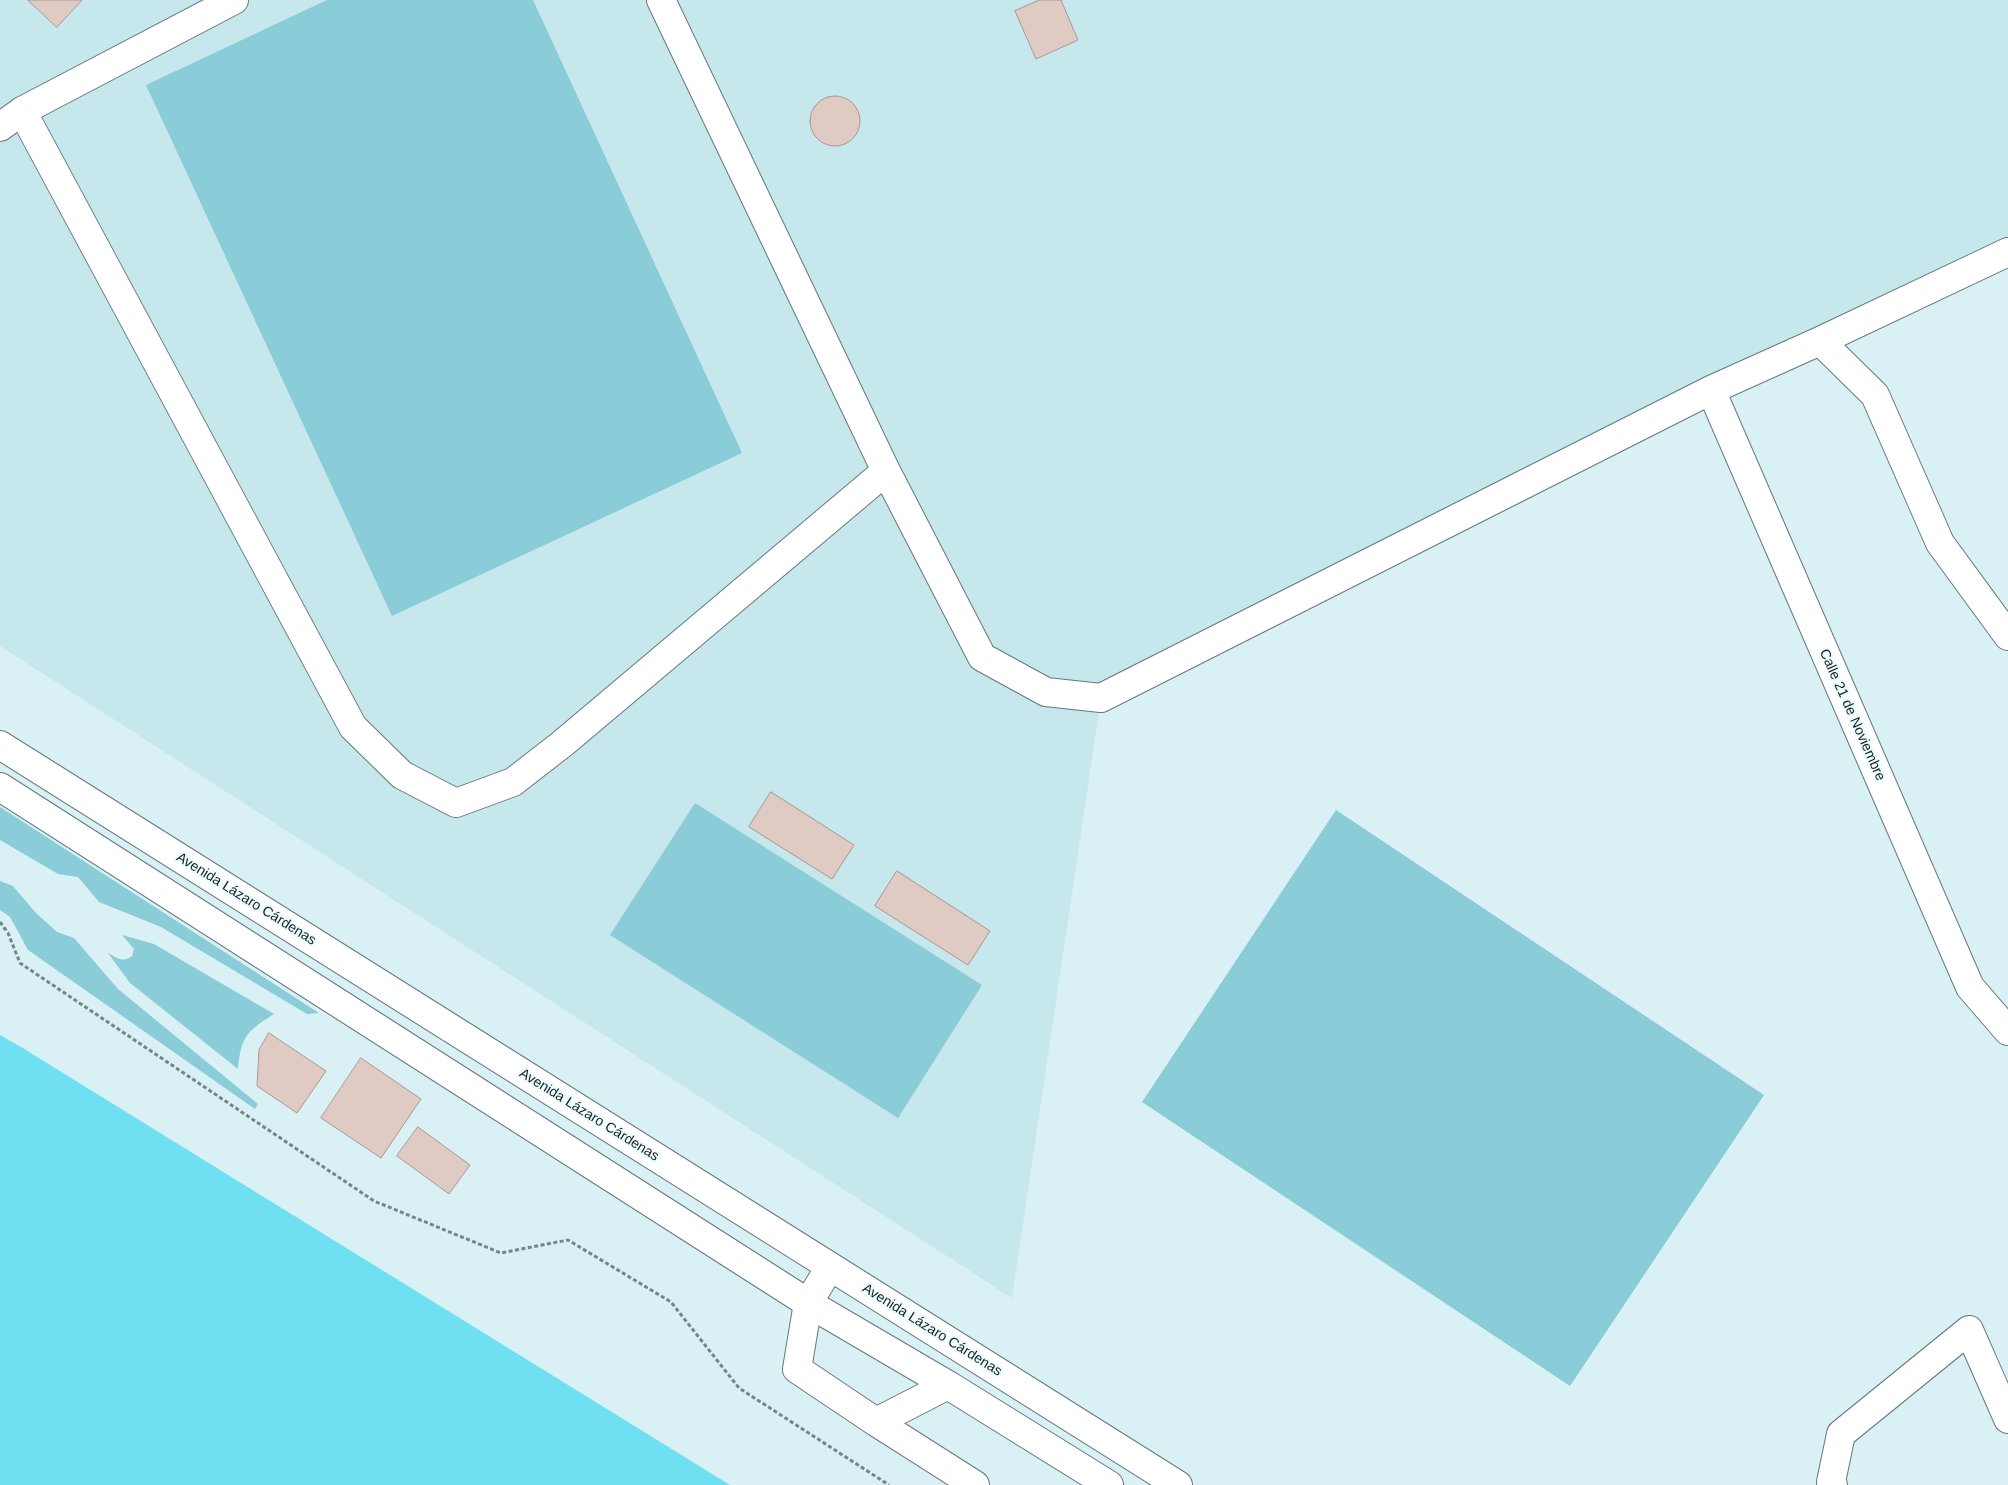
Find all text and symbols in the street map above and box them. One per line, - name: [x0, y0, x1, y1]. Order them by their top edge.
- street label: Calle 21 de Noviembre: [1815, 647, 1889, 783]
- street label: Avenida Lázaro Cárdenas: [173, 849, 319, 949]
- street label: Avenida Lázaro Cárdenas: [516, 1065, 662, 1165]
- street label: Avenida Lázaro Cárdenas: [859, 1280, 1005, 1380]

